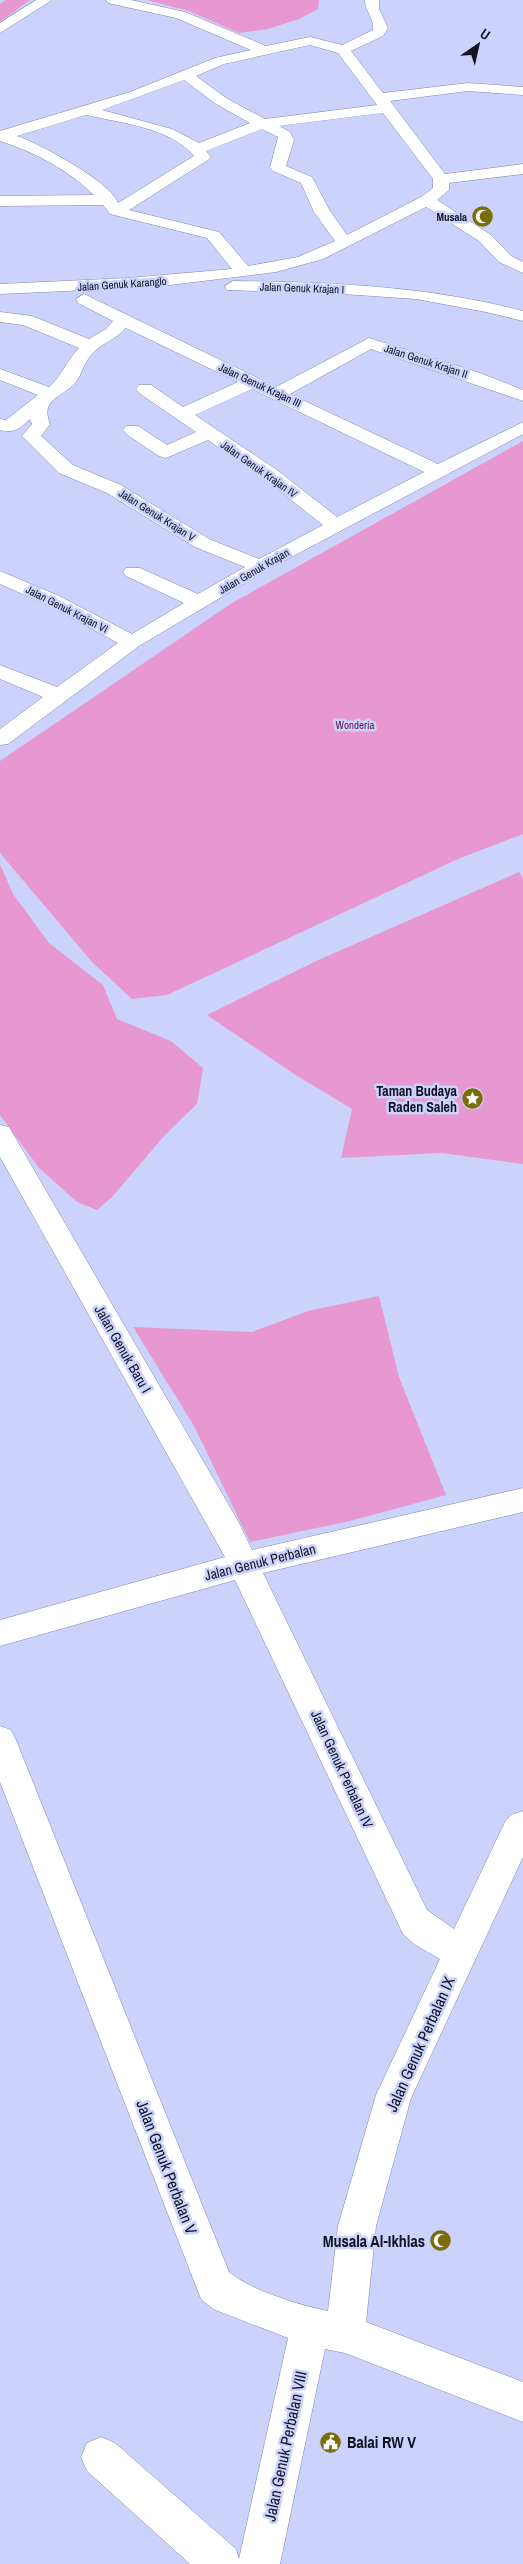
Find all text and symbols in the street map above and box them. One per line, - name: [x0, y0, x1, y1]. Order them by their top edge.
- north arrow: [453, 20, 503, 70]
- text: U: [477, 24, 494, 44]
- mosque icon: Musala: [471, 205, 495, 229]
- place label: Musala: [436, 210, 467, 224]
- street label: Jalan Genuk Karanglo: [77, 274, 167, 294]
- street label: Jalan Genuk Krajan I: [260, 280, 344, 296]
- street label: Jalan Genuk Krajan II: [383, 341, 469, 381]
- street label: Jalan Genuk Krajan III: [217, 360, 303, 410]
- street label: Jalan Genuk Krajan IV: [218, 437, 300, 501]
- street label: Jalan Genuk Krajan V: [116, 486, 198, 544]
- street label: Jalan Genuk Krajan: [216, 545, 292, 597]
- street label: Jalan Genuk Krajan VI: [24, 582, 110, 636]
- park label: Wonderia: [336, 718, 374, 732]
- place label: Taman Budaya Raden Saleh: [376, 1082, 458, 1116]
- place icon: Taman Budaya Raden Saleh: [461, 1087, 485, 1111]
- street label: Jalan Genuk Baru I: [91, 1302, 155, 1396]
- street label: Jalan Genuk Perbalan: [203, 1540, 317, 1584]
- street label: Jalan Genuk Perbalan IV: [307, 1707, 377, 1831]
- street label: Jalan Genuk Perbalan IX: [380, 1973, 460, 2115]
- street label: Jalan Genuk Perbalan V: [131, 2097, 203, 2238]
- mosque icon: Musala Al-Ikhlas: [429, 2229, 453, 2253]
- place label: Musala Al-Ikhlas: [323, 2230, 425, 2252]
- street label: Jalan Genuk Perbalan VIII: [258, 2369, 312, 2523]
- public building icon: Balai RW V: [319, 2430, 343, 2454]
- place label: Balai RW V: [347, 2431, 416, 2453]

